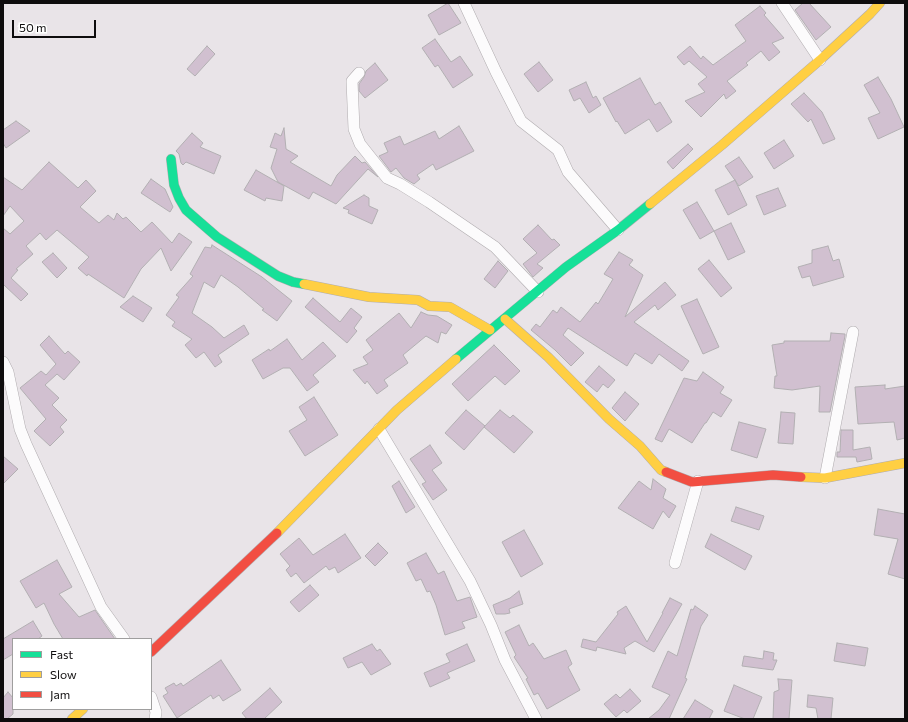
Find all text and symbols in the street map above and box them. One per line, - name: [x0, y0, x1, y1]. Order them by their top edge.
- scale bar: [14, 12, 98, 38]
- text: 50 m: [19, 20, 47, 34]
- legend: [12, 638, 152, 710]
- text: Fast: [50, 647, 73, 661]
- text: Slow: [50, 667, 77, 681]
- text: Jam: [50, 687, 70, 701]

